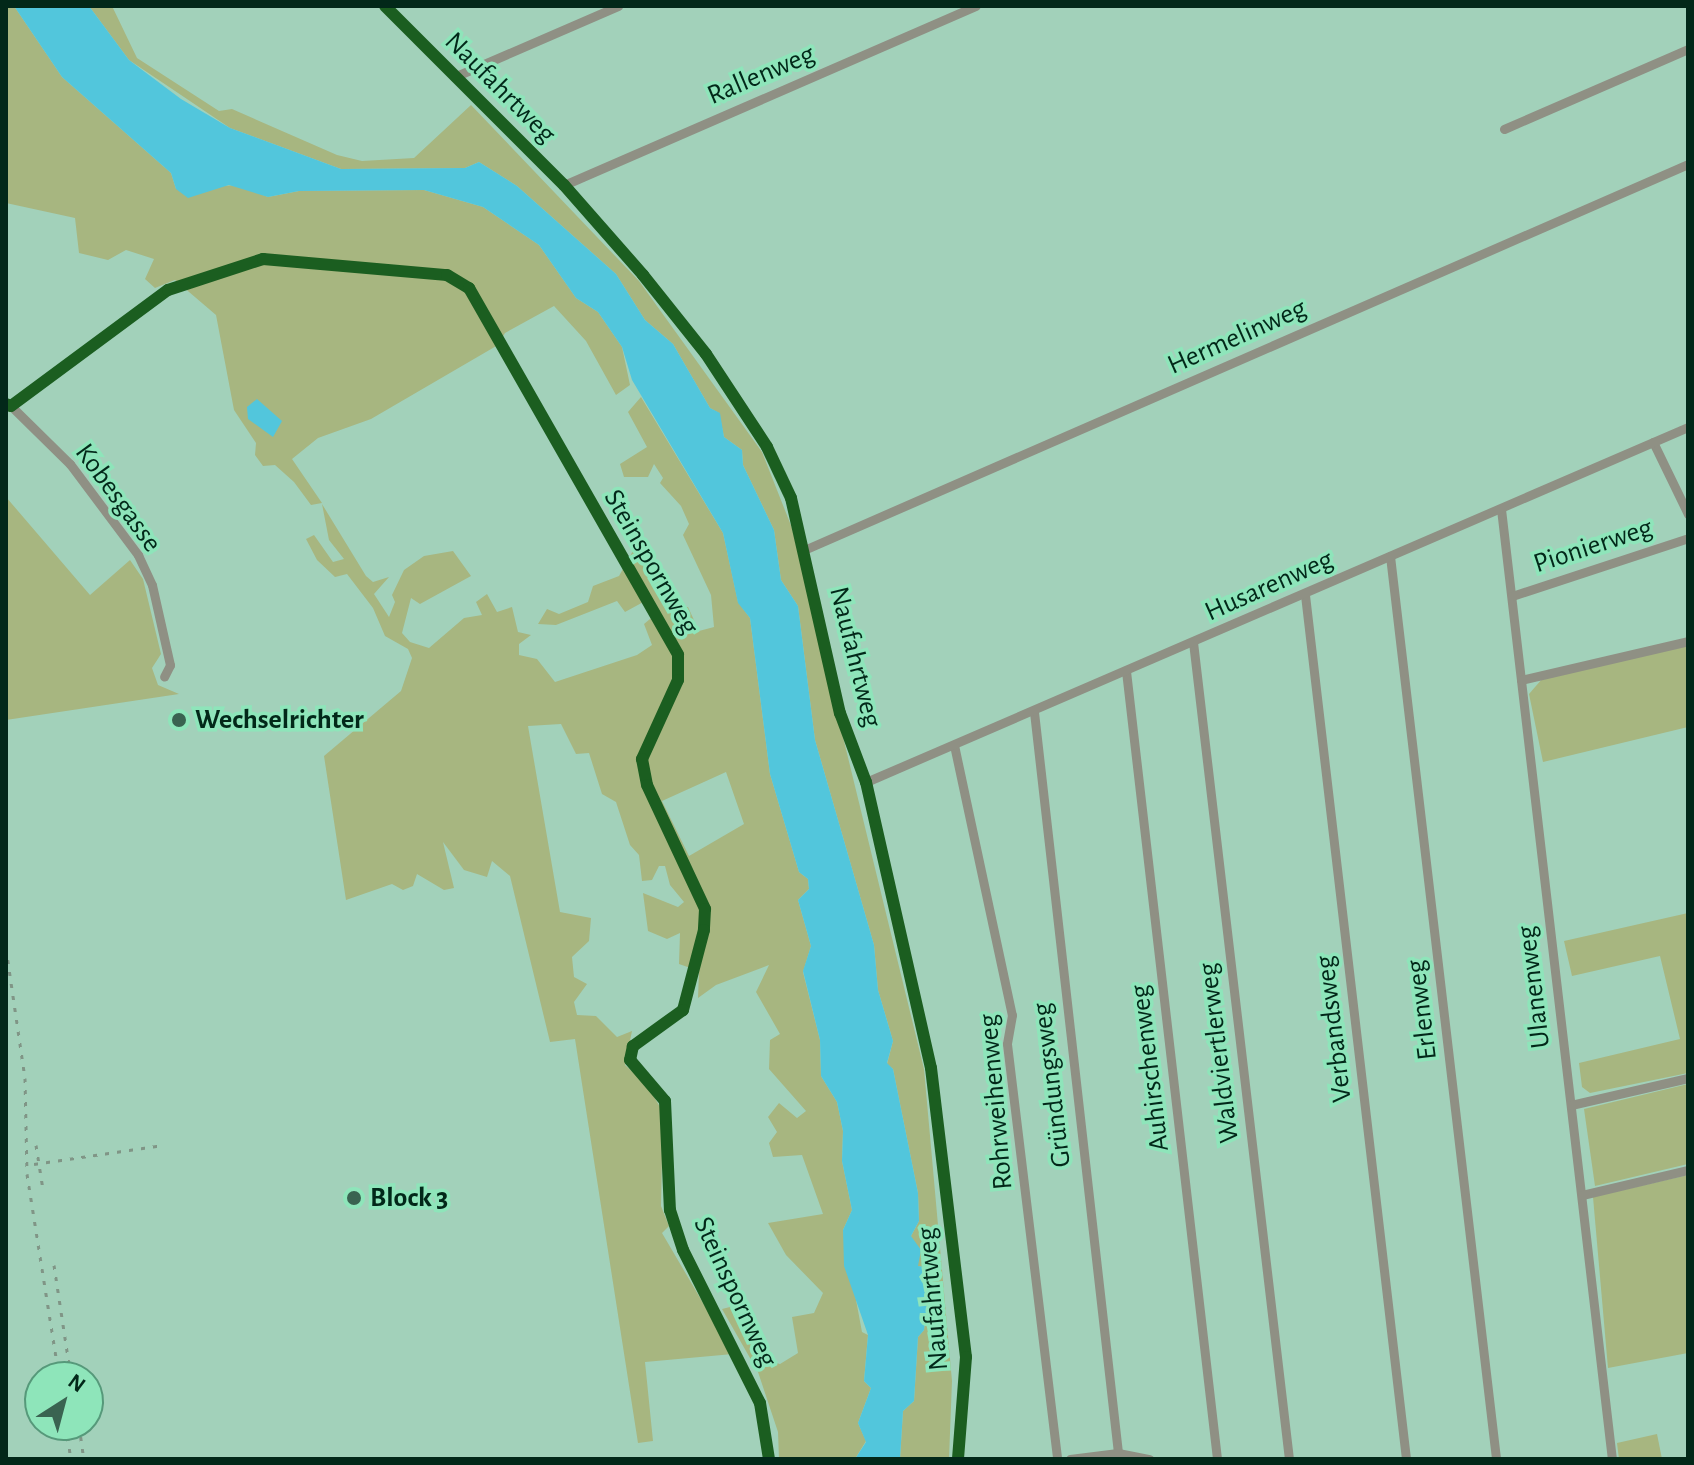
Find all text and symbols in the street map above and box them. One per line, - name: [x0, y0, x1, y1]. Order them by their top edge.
- street label: Naufahrtweg: [437, 25, 563, 151]
- street label: Rallenweg: [702, 37, 820, 113]
- street label: Hermelinweg: [1162, 292, 1312, 382]
- street label: Kobesgasse: [67, 437, 169, 559]
- street label: Steinspornweg: [596, 484, 706, 640]
- street label: Pionierweg: [1529, 511, 1657, 581]
- street label: Husarenweg: [1200, 543, 1338, 629]
- street label: Naufahrtweg: [821, 583, 889, 731]
- place label: Wechselrichter: [195, 703, 364, 737]
- marker: Wechselrichter: [170, 711, 188, 729]
- street label: Ulanenweg: [1510, 924, 1558, 1050]
- street label: Verbandsweg: [1308, 954, 1360, 1104]
- street label: Erlenweg: [1399, 958, 1445, 1062]
- street label: Waldviertlerweg: [1191, 961, 1247, 1145]
- street label: Auhirschenweg: [1123, 983, 1177, 1153]
- street label: Gründungsweg: [1025, 1001, 1079, 1169]
- street label: Rohrweihenweg: [972, 1013, 1020, 1191]
- place label: Block 3: [370, 1181, 448, 1215]
- marker: Block 3: [345, 1189, 363, 1207]
- street label: Steinspornweg: [686, 1212, 784, 1372]
- street label: Naufahrtweg: [910, 1226, 956, 1372]
- north arrow: [24, 1361, 104, 1441]
- text: N: [64, 1370, 90, 1397]

